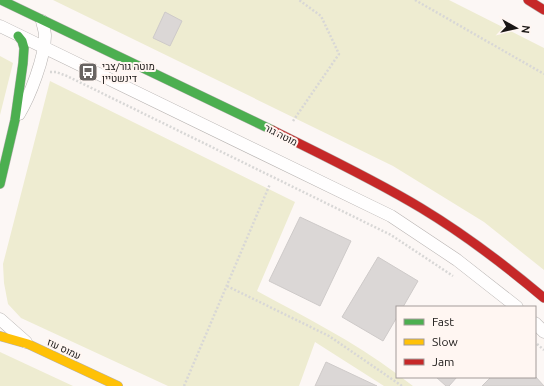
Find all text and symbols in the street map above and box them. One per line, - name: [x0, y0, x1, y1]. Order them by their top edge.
- north arrow: [496, 8, 536, 48]
- text: N: [519, 24, 532, 34]
- bus stop icon: מוטה גור/צבי דינשטיין: [77, 61, 99, 83]
- place label: מוטה גור/צבי דינשטיין: [102, 61, 155, 84]
- street label: מוטה גור: [263, 122, 299, 148]
- legend: [396, 306, 536, 378]
- text: Fast: [432, 315, 454, 328]
- text: Slow: [432, 335, 458, 348]
- street label: עמוס עוז: [45, 336, 83, 362]
- text: Jam: [432, 355, 454, 368]

